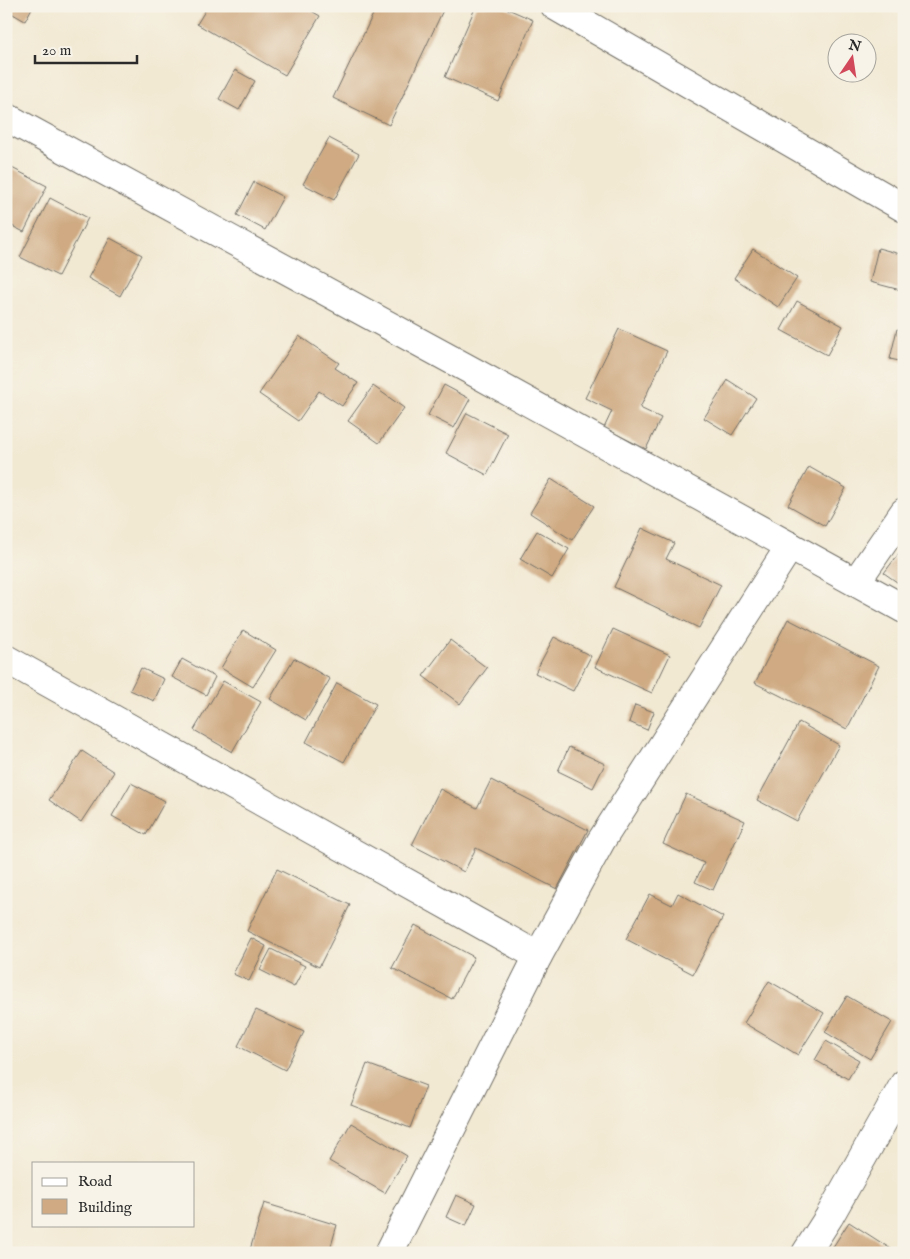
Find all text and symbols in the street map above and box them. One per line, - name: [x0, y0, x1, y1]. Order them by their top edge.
- scale bar: [35, 32, 138, 64]
- north arrow: [828, 32, 878, 82]
- text: N: [846, 36, 863, 56]
- text: 20 m: [42, 41, 72, 60]
- legend: [32, 1162, 195, 1226]
- text: Road: [78, 1172, 113, 1191]
- text: Building: [78, 1198, 133, 1217]

